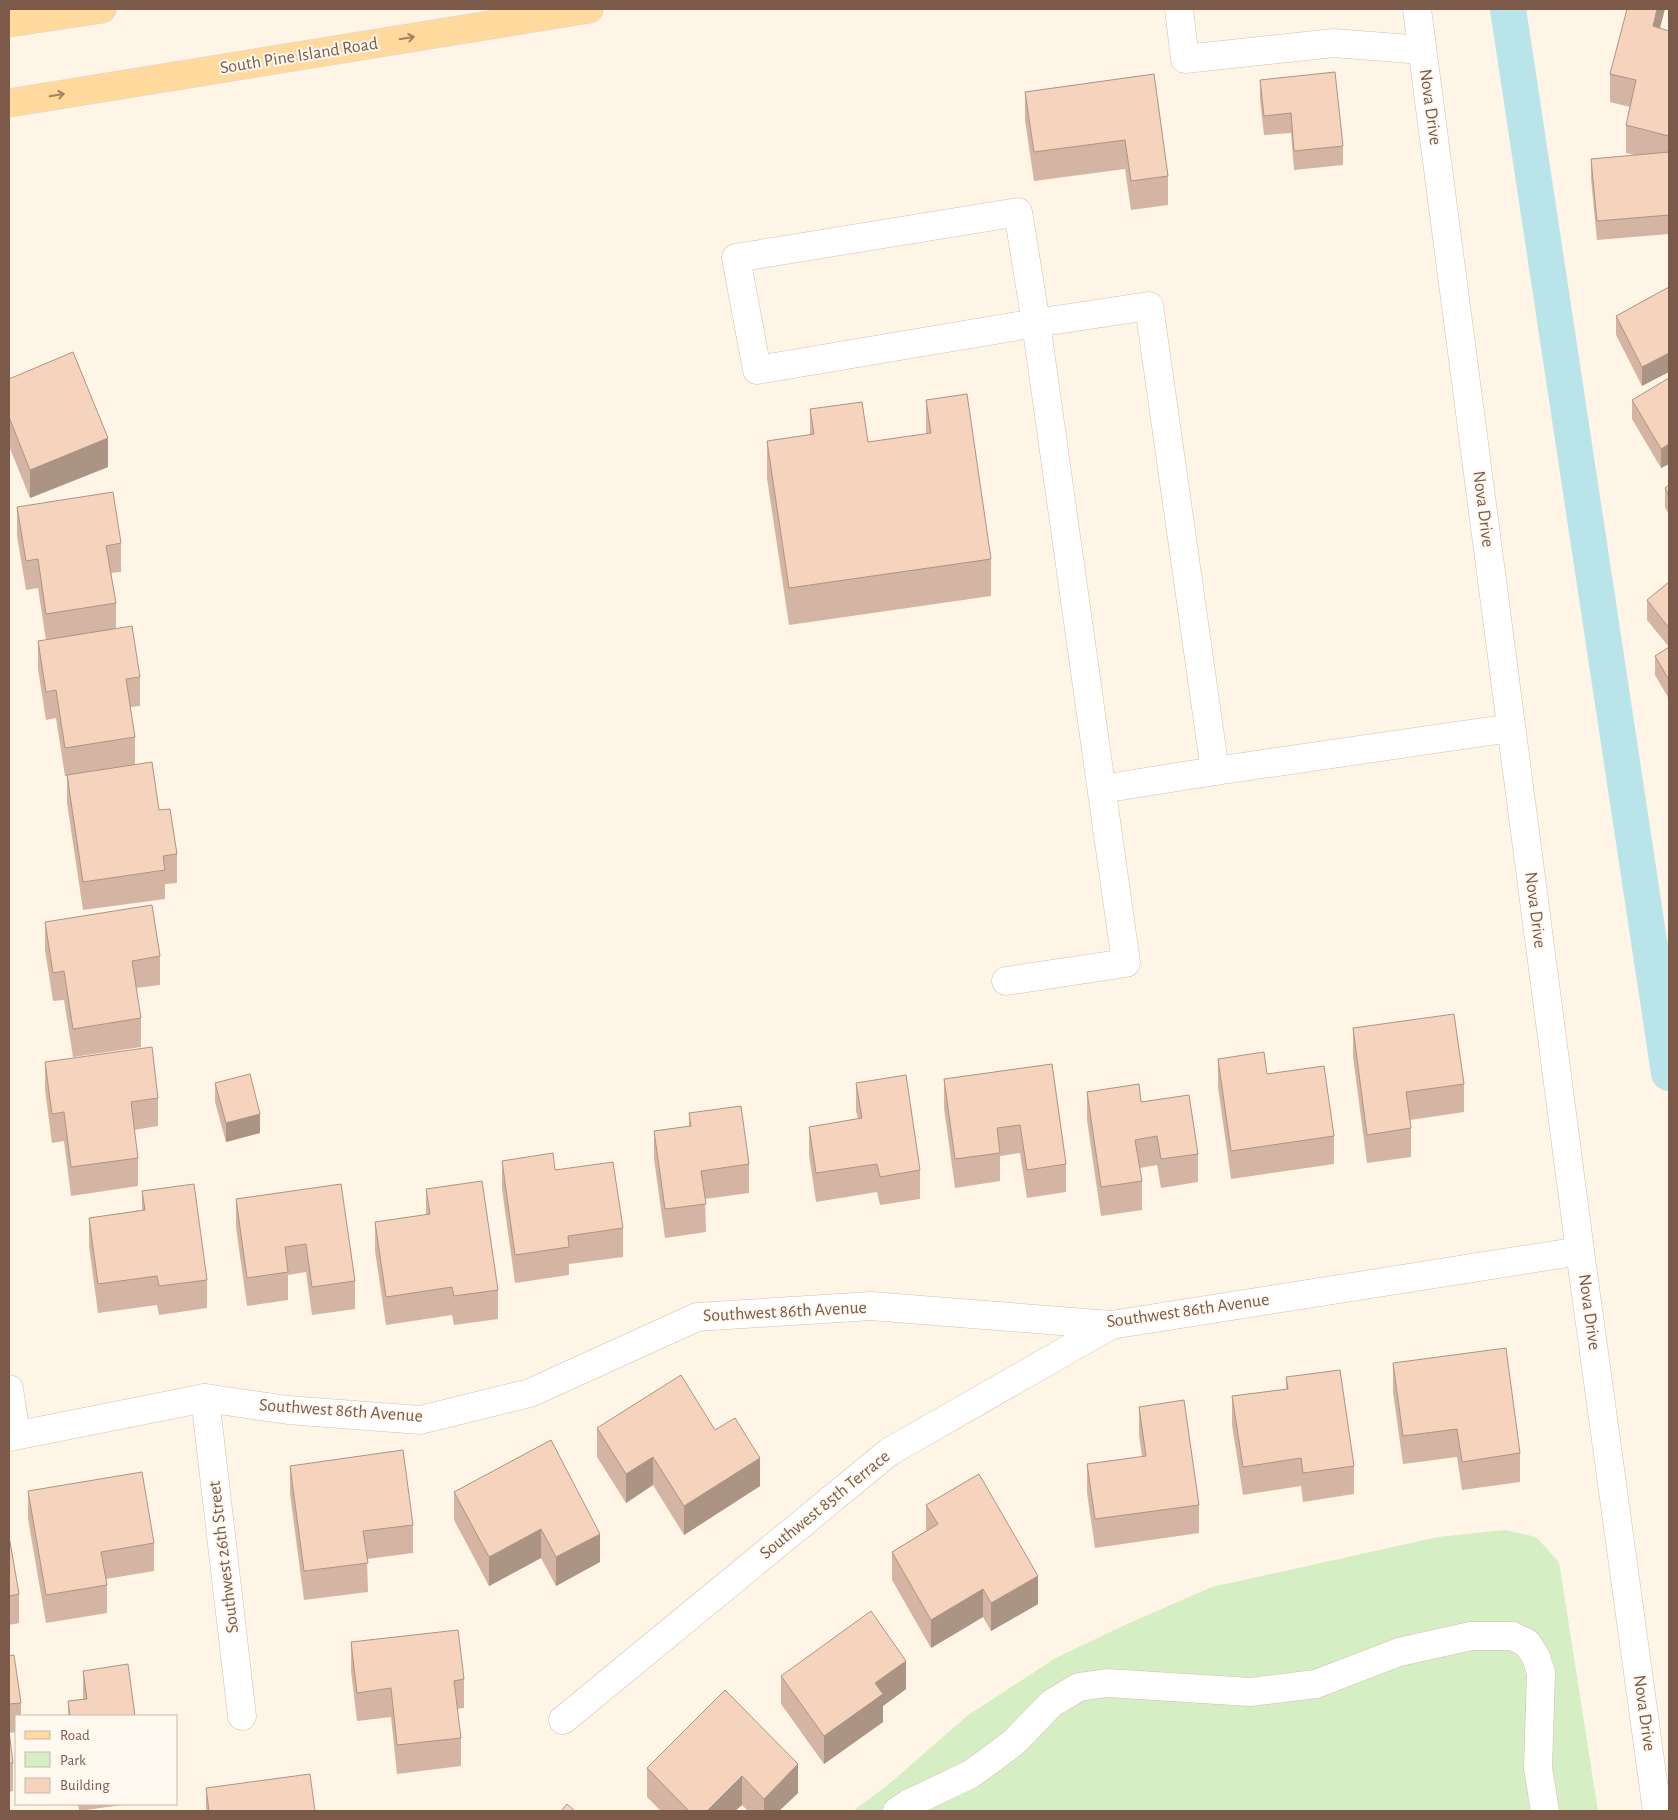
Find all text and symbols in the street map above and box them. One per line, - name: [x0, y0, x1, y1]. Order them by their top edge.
- one-way arrow: [399, 33, 415, 43]
- street label: South Pine Island Road: [219, 35, 379, 77]
- street label: Nova Drive: [1416, 68, 1444, 146]
- one-way arrow: [49, 90, 65, 100]
- street label: Nova Drive: [1469, 470, 1497, 548]
- street label: Nova Drive: [1521, 871, 1549, 949]
- street label: Nova Drive: [1575, 1273, 1603, 1351]
- street label: Southwest 86th Avenue: [1106, 1291, 1270, 1331]
- street label: Southwest 86th Avenue: [703, 1299, 867, 1325]
- street label: Southwest 86th Avenue: [259, 1396, 423, 1426]
- street label: Southwest 85th Terrace: [757, 1447, 893, 1563]
- street label: Southwest 26th Street: [206, 1479, 242, 1634]
- street label: Nova Drive: [1630, 1674, 1658, 1752]
- legend: [15, 1715, 178, 1805]
- text: Road: [60, 1728, 90, 1743]
- text: Park: [60, 1753, 86, 1768]
- text: Building: [60, 1778, 110, 1793]

